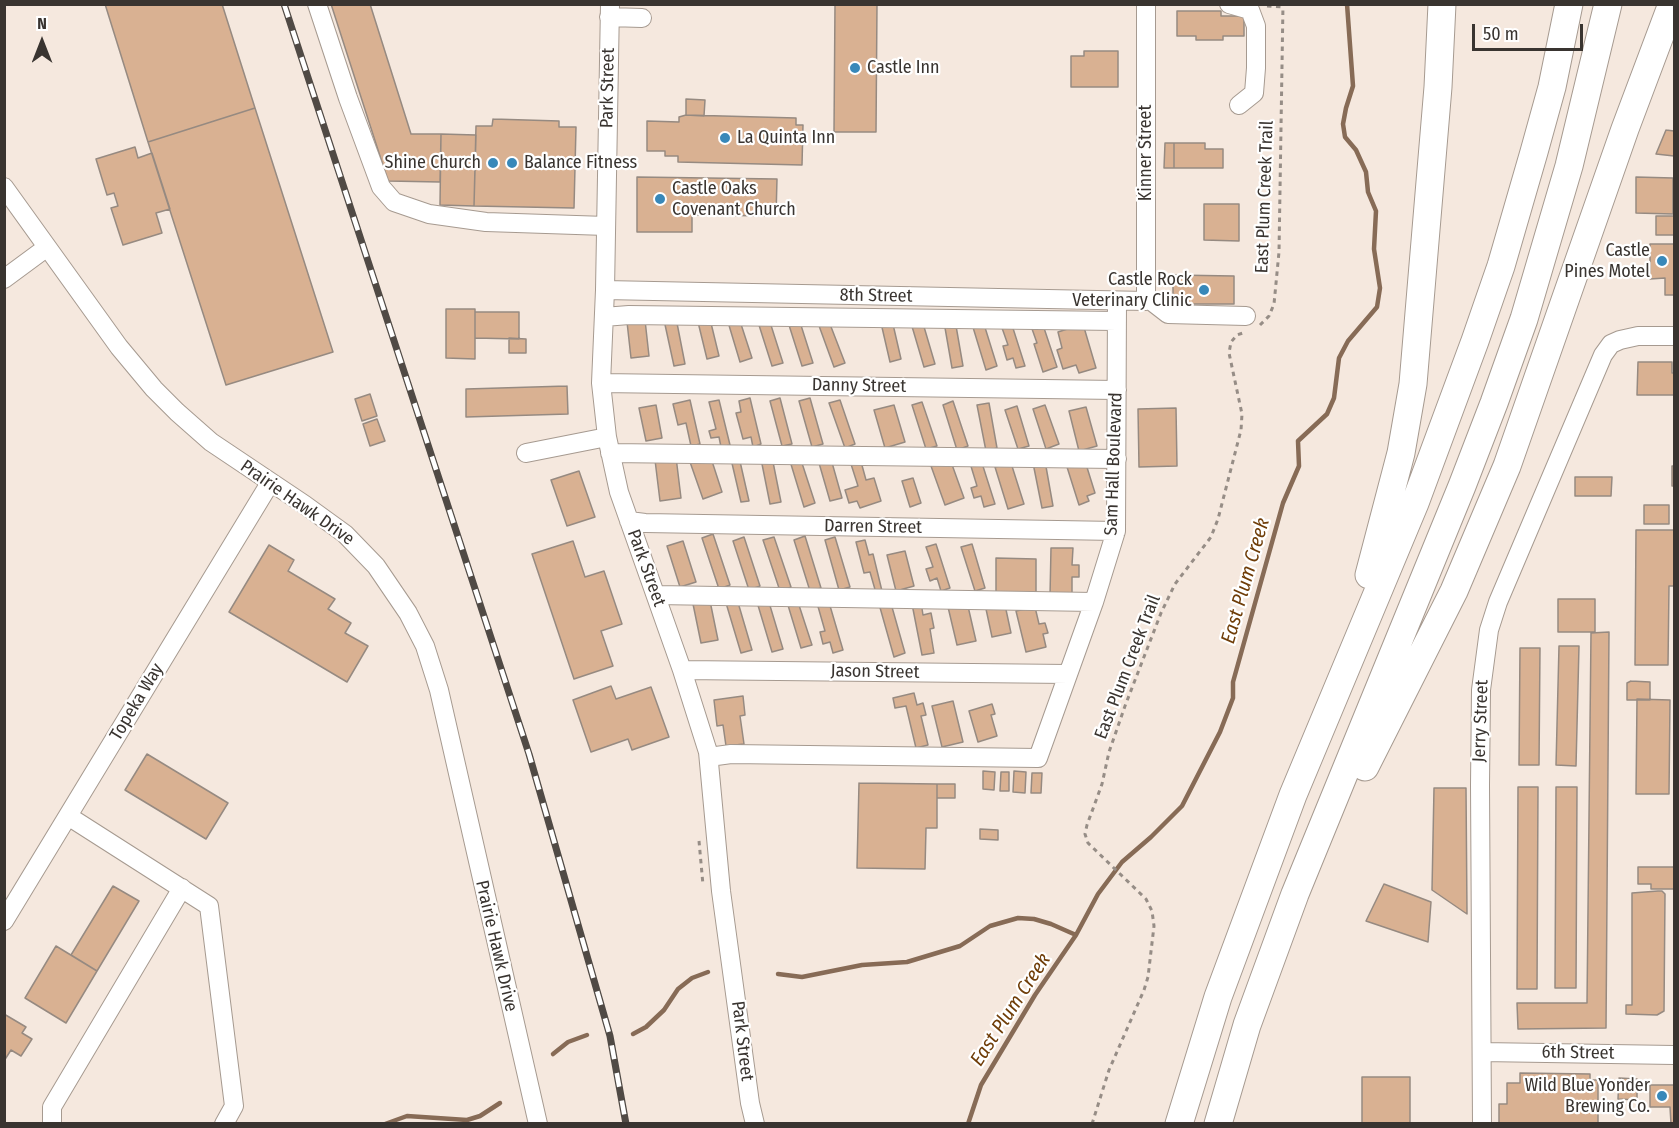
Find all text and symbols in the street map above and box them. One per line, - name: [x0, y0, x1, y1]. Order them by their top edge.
- north arrow: [12, 12, 72, 72]
- scale bar: [1475, 12, 1586, 50]
- text: N: [37, 14, 47, 33]
- text: 50 m: [1483, 23, 1519, 45]
- street label: Park Street: [596, 48, 620, 128]
- place label: Castle Inn: [867, 57, 940, 79]
- marker: Castle Inn: [848, 61, 862, 75]
- street label: Kinner Street: [1135, 105, 1157, 201]
- street label: East Plum Creek Trail: [1252, 120, 1278, 274]
- place label: La Quinta Inn: [737, 127, 835, 149]
- marker: La Quinta Inn: [718, 131, 732, 145]
- place label: Shine Church: [385, 152, 481, 174]
- place label: Balance Fitness: [524, 152, 637, 174]
- marker: Shine Church: [486, 156, 500, 170]
- marker: Balance Fitness: [505, 156, 519, 170]
- place label: Castle Oaks Covenant Church: [672, 178, 796, 220]
- marker: Castle Oaks Covenant Church: [653, 192, 667, 206]
- place label: Castle Pines Motel: [1564, 240, 1650, 282]
- marker: Castle Pines Motel: [1655, 254, 1669, 268]
- place label: Castle Rock Veterinary Clinic: [1072, 269, 1192, 312]
- marker: Castle Rock Veterinary Clinic: [1197, 283, 1211, 297]
- street label: 8th Street: [839, 285, 913, 307]
- street label: Danny Street: [812, 374, 906, 398]
- street label: Sam Hall Boulevard: [1101, 392, 1127, 536]
- street label: Prairie Hawk Drive: [236, 456, 358, 550]
- street label: Darren Street: [824, 515, 922, 539]
- water label: East Plum Creek: [1217, 515, 1275, 647]
- street label: Park Street: [622, 527, 670, 609]
- street label: East Plum Creek Trail: [1091, 592, 1165, 742]
- street label: Topeka Way: [106, 660, 168, 744]
- street label: Jason Street: [830, 660, 920, 684]
- street label: Jerry Street: [1469, 679, 1493, 763]
- street label: Prairie Hawk Drive: [470, 878, 522, 1014]
- water label: East Plum Creek: [966, 949, 1056, 1071]
- street label: Park Street: [726, 1000, 758, 1082]
- street label: 6th Street: [1541, 1042, 1615, 1064]
- place label: Wild Blue Yonder Brewing Co.: [1525, 1075, 1650, 1118]
- marker: Wild Blue Yonder Brewing Co.: [1655, 1089, 1669, 1103]

